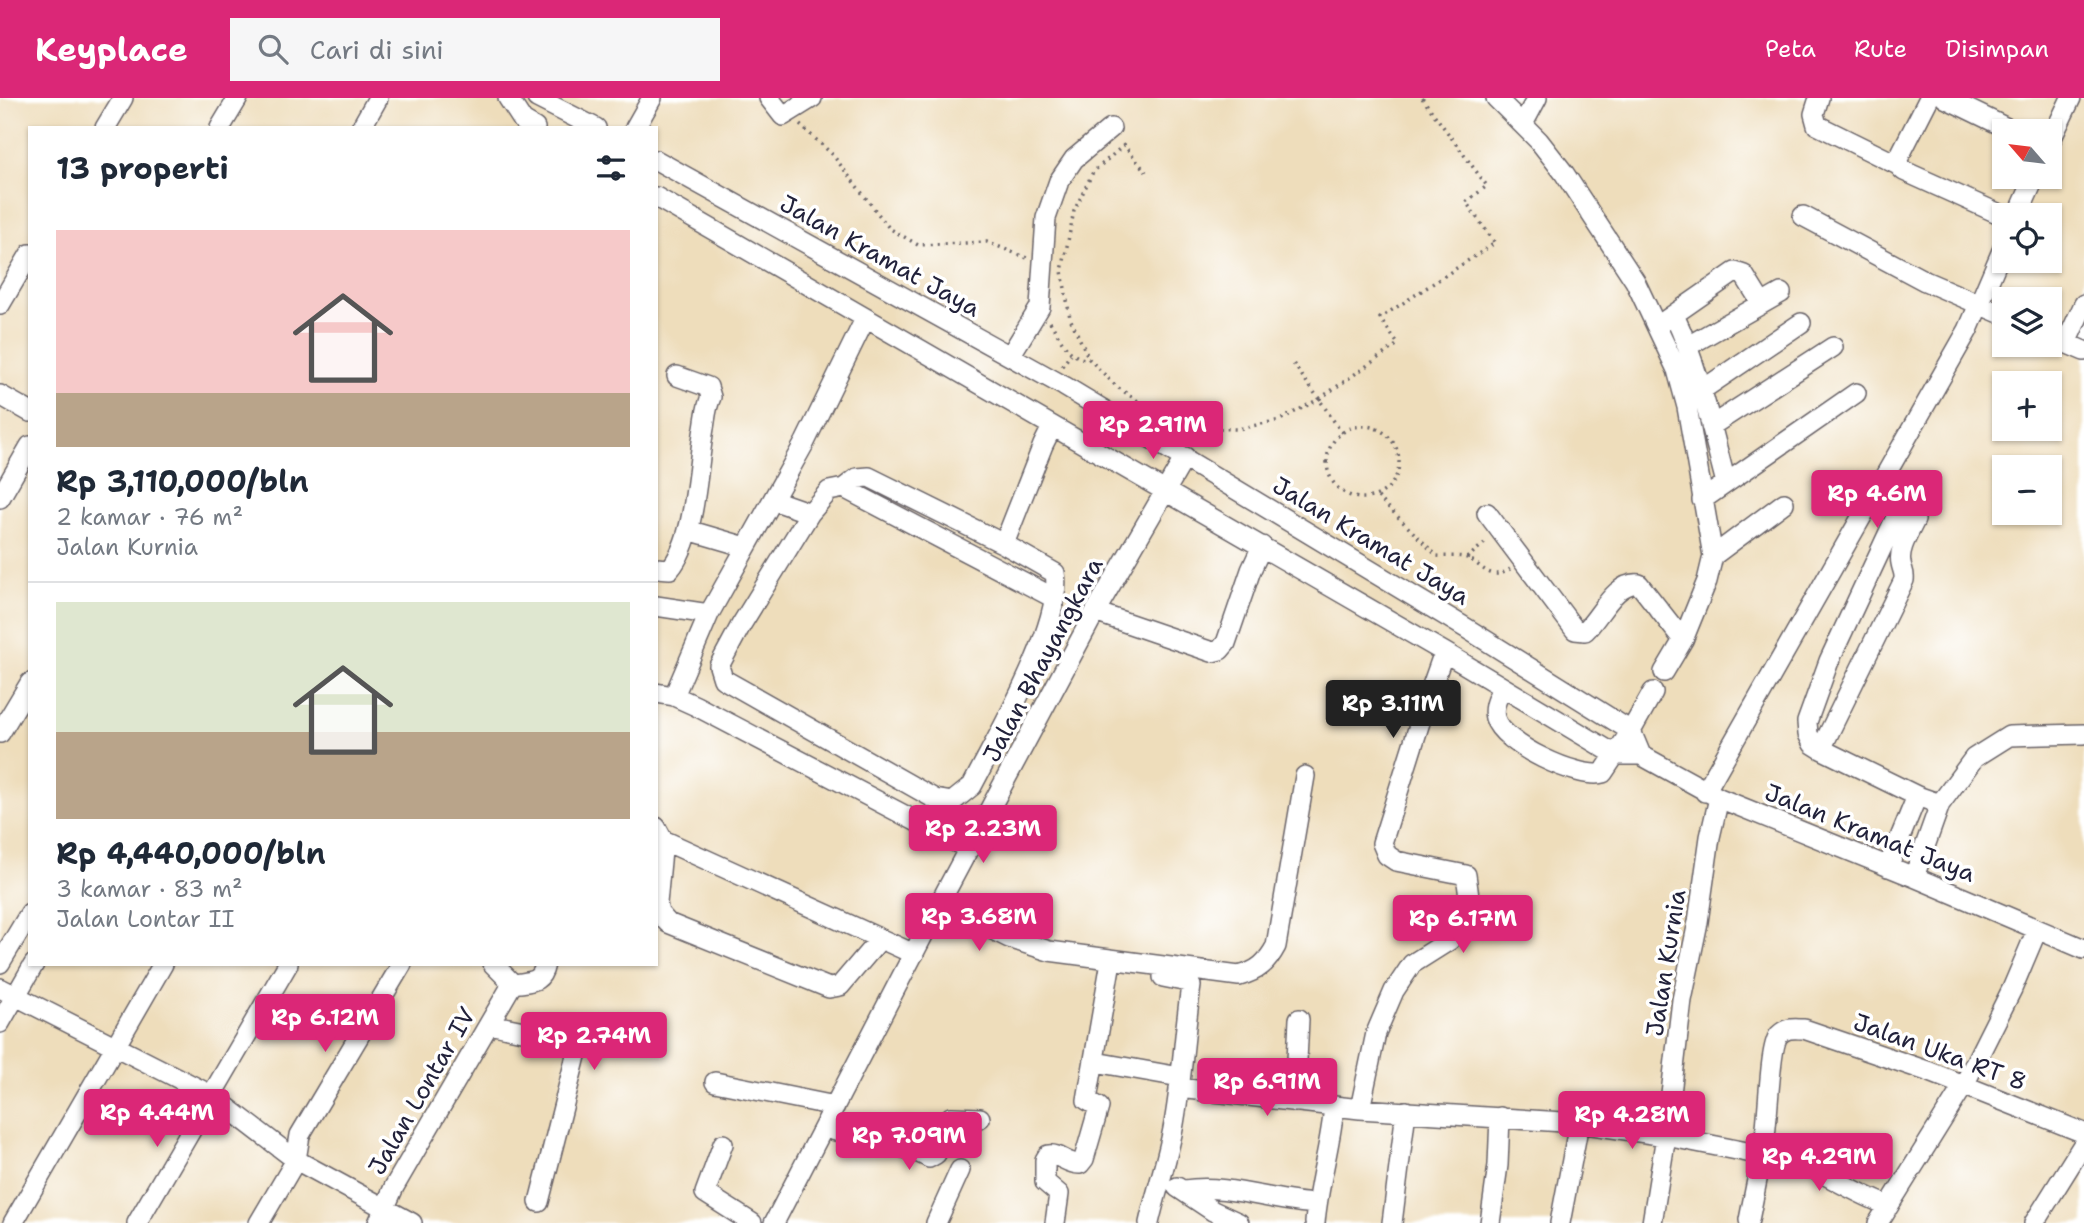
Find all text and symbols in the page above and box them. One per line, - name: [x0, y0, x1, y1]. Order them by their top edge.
- search box: [230, 18, 720, 81]
- text: Keyplace: [35, 27, 188, 72]
- icon: search: [254, 30, 292, 68]
- text: Cari di sini: [310, 32, 444, 67]
- text: Peta: [1765, 33, 1816, 65]
- text: Rute: [1854, 33, 1907, 65]
- text: Disimpan: [1945, 33, 2049, 65]
- north arrow: [1992, 119, 2062, 189]
- map controls: [1992, 119, 2062, 525]
- text: 13 properti: [56, 148, 229, 189]
- icon: filters: [592, 149, 630, 187]
- street label: Jalan Kramat Jaya: [774, 188, 986, 324]
- button: locate: [1992, 203, 2062, 273]
- icon: home: [280, 275, 406, 401]
- button: layers: [1992, 287, 2062, 357]
- button: +: [1992, 371, 2062, 441]
- pin: Rp 2.91M: [1081, 402, 1225, 461]
- text: Rp 2.91M: [1099, 409, 1207, 439]
- button: −: [1992, 455, 2062, 525]
- text: Rp 3,110,000/bln: [56, 461, 309, 502]
- street label: Jalan Kramat Jaya: [1267, 470, 1475, 613]
- pin: Rp 4.6M: [1812, 470, 1942, 530]
- text: Rp 4.6M: [1827, 478, 1927, 508]
- text: 2 kamar · 76 m²: [56, 502, 243, 532]
- text: Jalan Kurnia: [56, 532, 198, 562]
- street label: Jalan Bhayangkara: [976, 552, 1111, 768]
- icon: home: [280, 647, 406, 773]
- pin: Rp 3.11M: [1321, 680, 1465, 740]
- text: Rp 3.11M: [1342, 688, 1444, 718]
- street label: Jalan Kramat Jaya: [1760, 776, 1980, 890]
- pin: Rp 2.23M: [911, 806, 1055, 865]
- text: Rp 2.23M: [925, 813, 1041, 843]
- text: Rp 4,440,000/bln: [56, 833, 326, 874]
- text: 3 kamar · 83 m²: [56, 874, 243, 904]
- street label: Jalan Kurnia: [1639, 887, 1693, 1039]
- pin: Rp 3.68M: [907, 894, 1051, 953]
- pin: Rp 6.17M: [1391, 896, 1535, 955]
- text: Rp 3.68M: [921, 901, 1037, 931]
- text: Rp 6.17M: [1409, 903, 1517, 933]
- text: Jalan Lontar II: [56, 904, 235, 934]
- pin: Rp 6.12M: [253, 995, 397, 1054]
- street label: Jalan Lontar IV: [361, 1001, 483, 1181]
- text: Rp 6.12M: [271, 1002, 379, 1032]
- street label: Jalan Uka RT 8: [1849, 1006, 2031, 1098]
- pin: Rp 2.74M: [522, 1012, 666, 1072]
- text: Rp 2.74M: [537, 1020, 651, 1050]
- pin: Rp 6.91M: [1195, 1058, 1339, 1118]
- text: Rp 6.91M: [1213, 1066, 1321, 1096]
- pin: Rp 4.44M: [85, 1090, 229, 1149]
- pin: Rp 4.28M: [1560, 1091, 1704, 1151]
- text: Rp 4.44M: [100, 1097, 214, 1127]
- text: Rp 4.28M: [1574, 1099, 1690, 1129]
- pin: Rp 7.09M: [837, 1112, 981, 1172]
- text: Rp 7.09M: [852, 1120, 966, 1150]
- pin: Rp 4.29M: [1747, 1134, 1891, 1193]
- text: Rp 4.29M: [1762, 1141, 1876, 1171]

